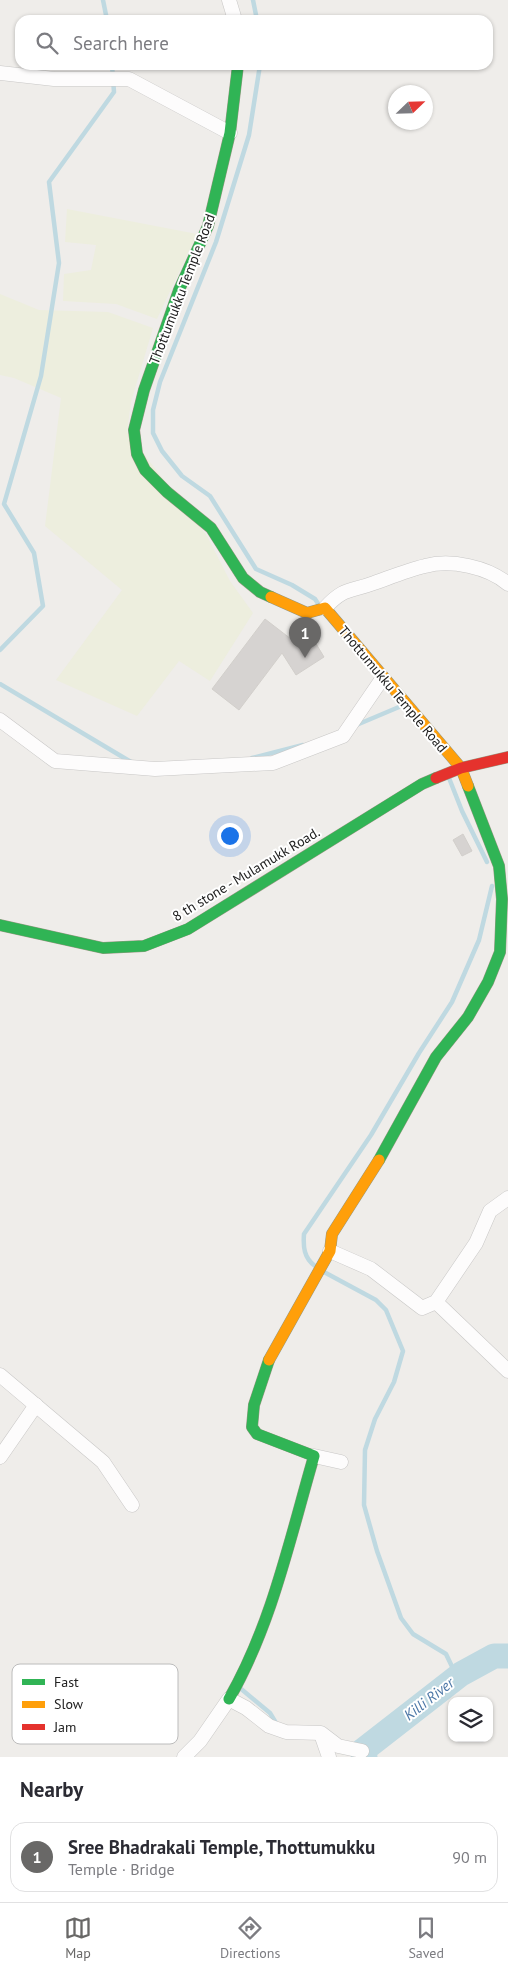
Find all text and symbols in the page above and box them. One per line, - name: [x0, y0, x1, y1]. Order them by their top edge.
- search box: [15, 15, 493, 70]
- icon: search: [33, 29, 61, 57]
- text: Search here: [73, 31, 169, 55]
- north arrow: [388, 85, 433, 130]
- street label: Thottumukku Temple Road: [145, 211, 219, 367]
- pin: 1: [289, 617, 321, 658]
- street label: Thottumukku Temple Road: [335, 622, 451, 756]
- street label: 8 th stone - Mulamukk Road.: [169, 823, 323, 925]
- your location: [217, 823, 243, 849]
- legend: [12, 1664, 178, 1744]
- water label: Killi River: [400, 1672, 459, 1724]
- text: Fast: [54, 1673, 79, 1691]
- text: Slow: [54, 1695, 84, 1713]
- map controls: [448, 1697, 493, 1742]
- button: layers: [448, 1697, 493, 1742]
- text: Jam: [53, 1718, 76, 1736]
- text: Nearby: [20, 1776, 83, 1803]
- text: Sree Bhadrakali Temple, Thottumukku: [68, 1835, 375, 1859]
- text: 1: [32, 1847, 42, 1867]
- text: 90 m: [452, 1847, 487, 1867]
- text: Temple · Bridge: [68, 1859, 175, 1879]
- tab: Map: [64, 1914, 92, 1962]
- tab: Directions: [220, 1914, 280, 1962]
- tab: Saved: [408, 1914, 444, 1962]

